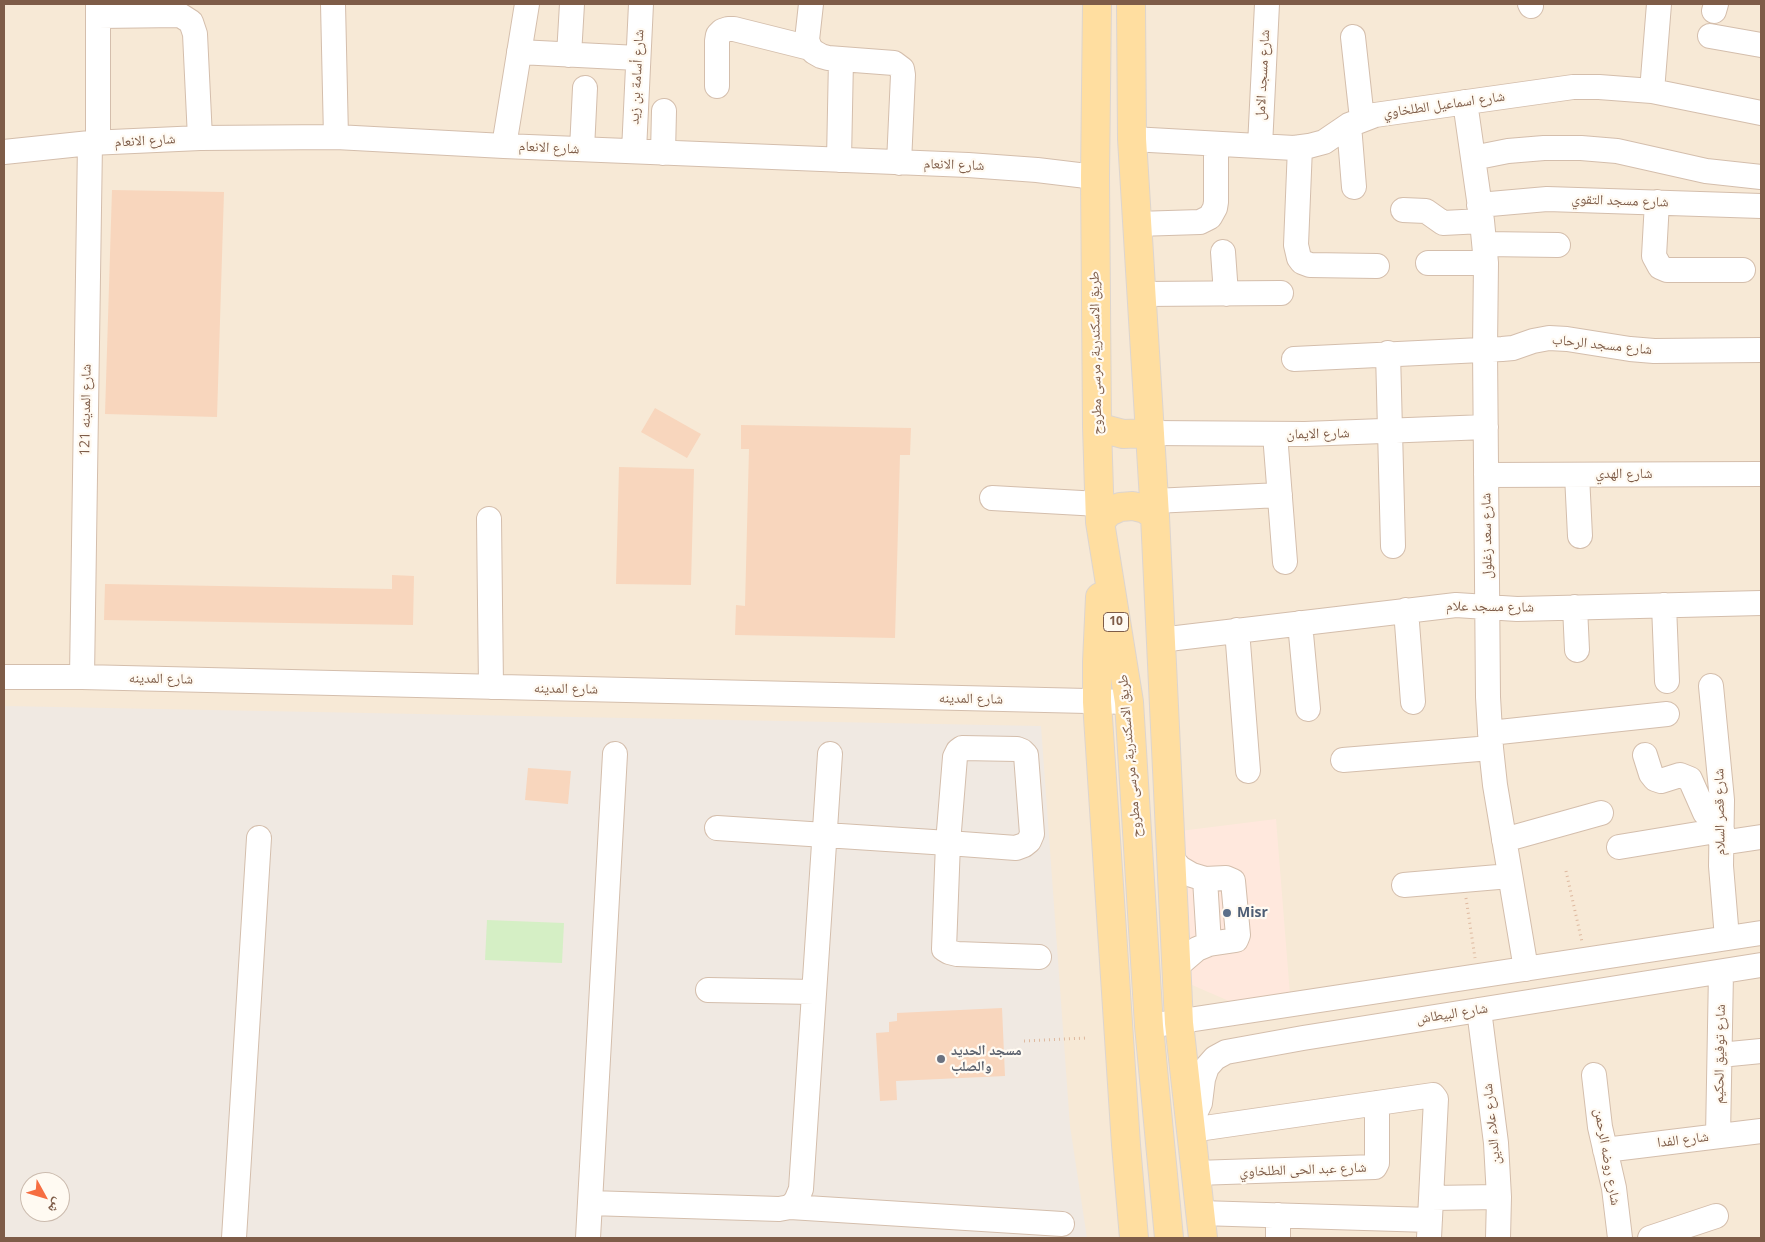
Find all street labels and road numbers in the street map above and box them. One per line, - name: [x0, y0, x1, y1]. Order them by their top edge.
- street label: شارع أسامة بن زيد: [626, 29, 648, 125]
- street label: شارع مسجد الامل: [1252, 29, 1274, 121]
- street label: شارع اسماعيل الطلخاوي: [1382, 88, 1506, 122]
- street label: شارع الانعام: [114, 131, 176, 151]
- street label: شارع الانعام: [518, 138, 580, 158]
- street label: شارع الانعام: [923, 156, 985, 174]
- street label: شارع مسجد التقوي: [1571, 191, 1669, 211]
- street label: طريق الاسكندرية, مرسى مطروح: [1086, 271, 1106, 435]
- street label: شارع مسجد الرحاب: [1551, 331, 1653, 359]
- street label: شارع المدينه 121: [77, 364, 95, 456]
- street label: شارع الايمان: [1286, 425, 1350, 443]
- street label: شارع الهدي: [1595, 466, 1653, 482]
- street label: شارع سعد زغلول: [1478, 493, 1496, 579]
- street label: شارع مسجد علام: [1446, 598, 1534, 616]
- road number: 10: [1104, 612, 1128, 632]
- street label: شارع المدينه: [129, 670, 193, 688]
- street label: طريق الاسكندرية, مرسى مطروح: [1114, 674, 1146, 838]
- street label: شارع المدينه: [534, 680, 598, 698]
- street label: شارع المدينه: [939, 690, 1003, 708]
- street label: شارع قصر السلام: [1711, 768, 1729, 856]
- street label: شارع البيطاش: [1415, 1000, 1489, 1028]
- street label: شارع توفيق الحكيم: [1711, 1004, 1729, 1104]
- street label: شارع علاء الدين: [1479, 1083, 1505, 1165]
- street label: شارع روضه الرحمن: [1590, 1107, 1624, 1207]
- street label: شارع الفدا: [1656, 1128, 1710, 1152]
- street label: شارع عبد الحى الطلخاوي: [1239, 1159, 1367, 1181]

